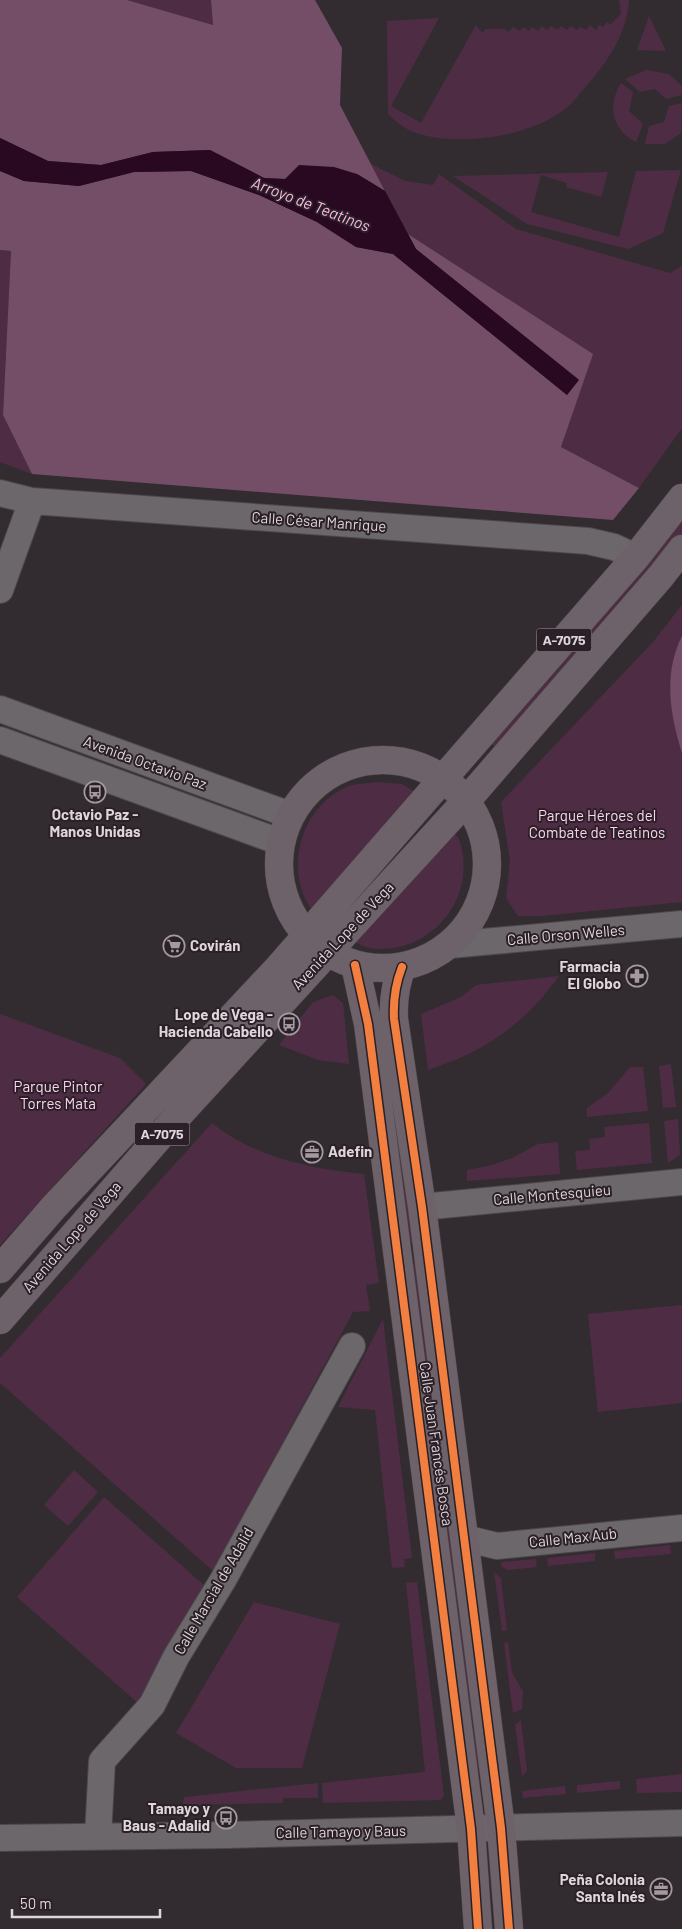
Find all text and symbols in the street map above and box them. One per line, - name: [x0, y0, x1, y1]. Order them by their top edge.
- water label: Arroyo de Teatinos: [249, 172, 374, 235]
- street label: Calle César Manrique: [251, 507, 387, 535]
- road number: A-7075: [536, 628, 592, 652]
- street label: Avenida Octavio Paz: [81, 731, 210, 793]
- bus stop icon: Octavio Paz - Manos Unidas: [83, 780, 107, 804]
- place label: Octavio Paz - Manos Unidas: [49, 805, 141, 840]
- park label: Parque Héroes del Combate de Teatinos: [529, 806, 665, 841]
- street label: Avenida Lope de Vega: [288, 878, 397, 993]
- street label: Calle Orson Welles: [506, 920, 626, 948]
- supermarket icon: Covirán: [162, 934, 186, 958]
- place label: Covirán: [190, 936, 240, 954]
- place label: Farmacia El Globo: [559, 957, 621, 992]
- pharmacy icon: Farmacia El Globo: [625, 964, 649, 988]
- place label: Lope de Vega - Hacienda Cabello: [159, 1005, 273, 1040]
- bus stop icon: Lope de Vega - Hacienda Cabello: [277, 1012, 301, 1036]
- park label: Parque Pintor Torres Mata: [14, 1077, 103, 1112]
- road number: A-7075: [134, 1122, 190, 1146]
- office icon: Adefin: [300, 1140, 324, 1164]
- place label: Adefin: [328, 1142, 372, 1160]
- street label: Avenida Lope de Vega: [18, 1177, 124, 1296]
- street label: Calle Montesquieu: [492, 1180, 611, 1208]
- street label: Calle Juan Francés Bosca: [417, 1361, 457, 1527]
- street label: Calle Max Aub: [528, 1523, 618, 1551]
- street label: Calle Marcial de Adalid: [169, 1524, 257, 1657]
- place label: Tamayo y Baus - Adalid: [123, 1799, 210, 1834]
- bus stop icon: Tamayo y Baus - Adalid: [214, 1806, 238, 1830]
- street label: Calle Tamayo y Baus: [276, 1821, 406, 1841]
- place label: Peña Colonia Santa Inés: [560, 1870, 645, 1905]
- office icon: Peña Colonia Santa Inés: [649, 1877, 673, 1901]
- scale bar: [12, 1886, 160, 1918]
- text: 50 m: [20, 1894, 52, 1912]

